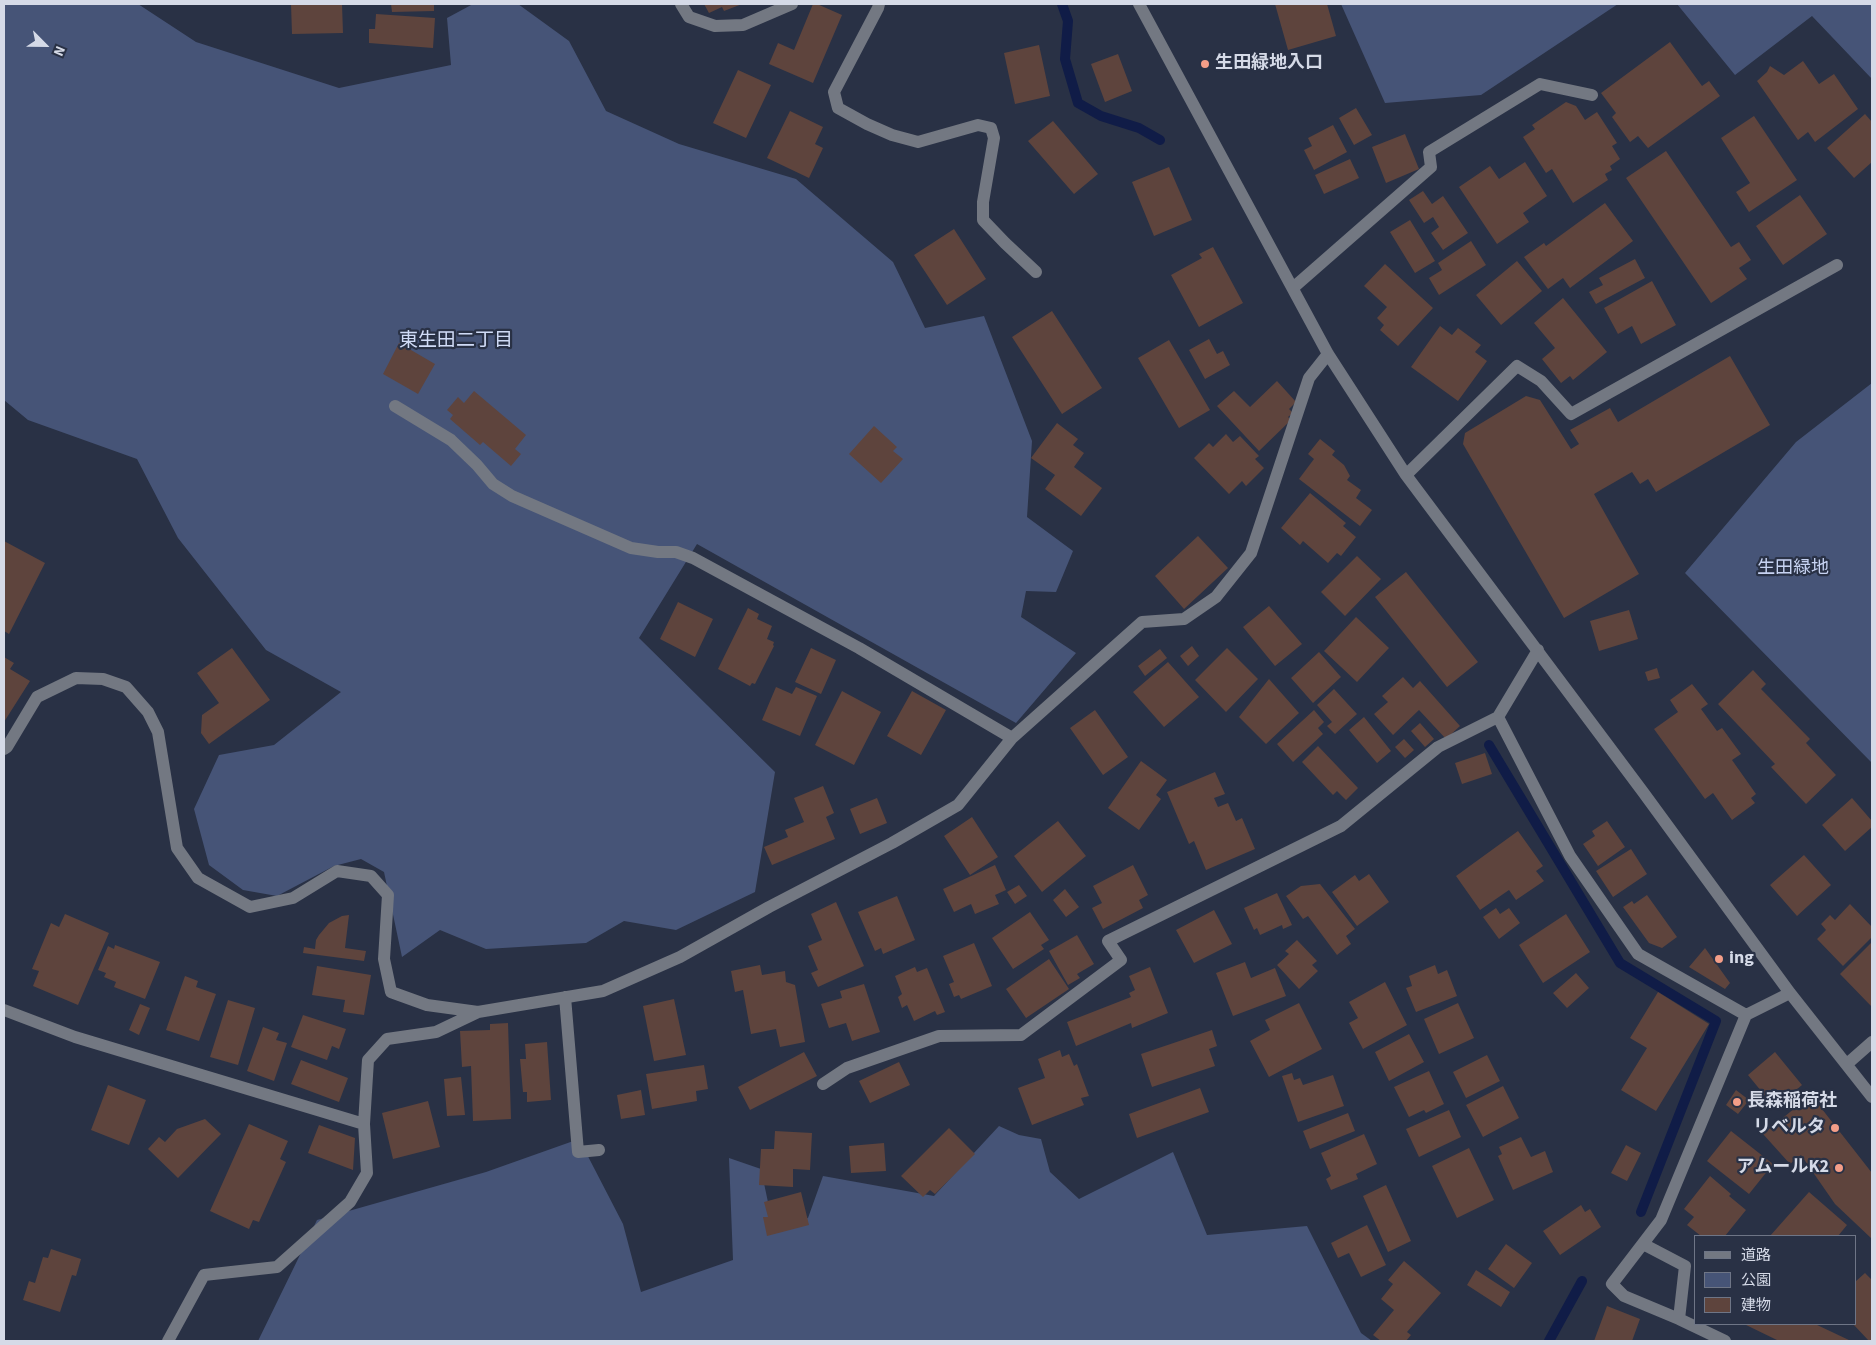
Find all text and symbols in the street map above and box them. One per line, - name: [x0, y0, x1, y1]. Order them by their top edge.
- north arrow: [20, 20, 70, 70]
- text: N: [48, 43, 70, 59]
- place label: 生田緑地入口: [1215, 53, 1323, 75]
- marker: 生田緑地入口: [1199, 58, 1211, 70]
- district label: 東生田二丁目: [399, 331, 513, 353]
- park label: 生田緑地: [1757, 558, 1829, 580]
- place label: ing: [1729, 948, 1754, 970]
- marker: ing: [1713, 953, 1725, 965]
- place label: 長森稲荷社: [1747, 1091, 1837, 1113]
- marker: 長森稲荷社: [1731, 1096, 1743, 1108]
- place label: リベルタ: [1753, 1117, 1825, 1139]
- marker: リベルタ: [1829, 1122, 1841, 1134]
- place label: アムールK2: [1736, 1157, 1829, 1179]
- marker: アムールK2: [1833, 1162, 1845, 1174]
- legend: [1694, 1235, 1856, 1325]
- text: 道路: [1741, 1245, 1771, 1266]
- text: 公園: [1741, 1270, 1771, 1291]
- text: 建物: [1741, 1295, 1771, 1316]

